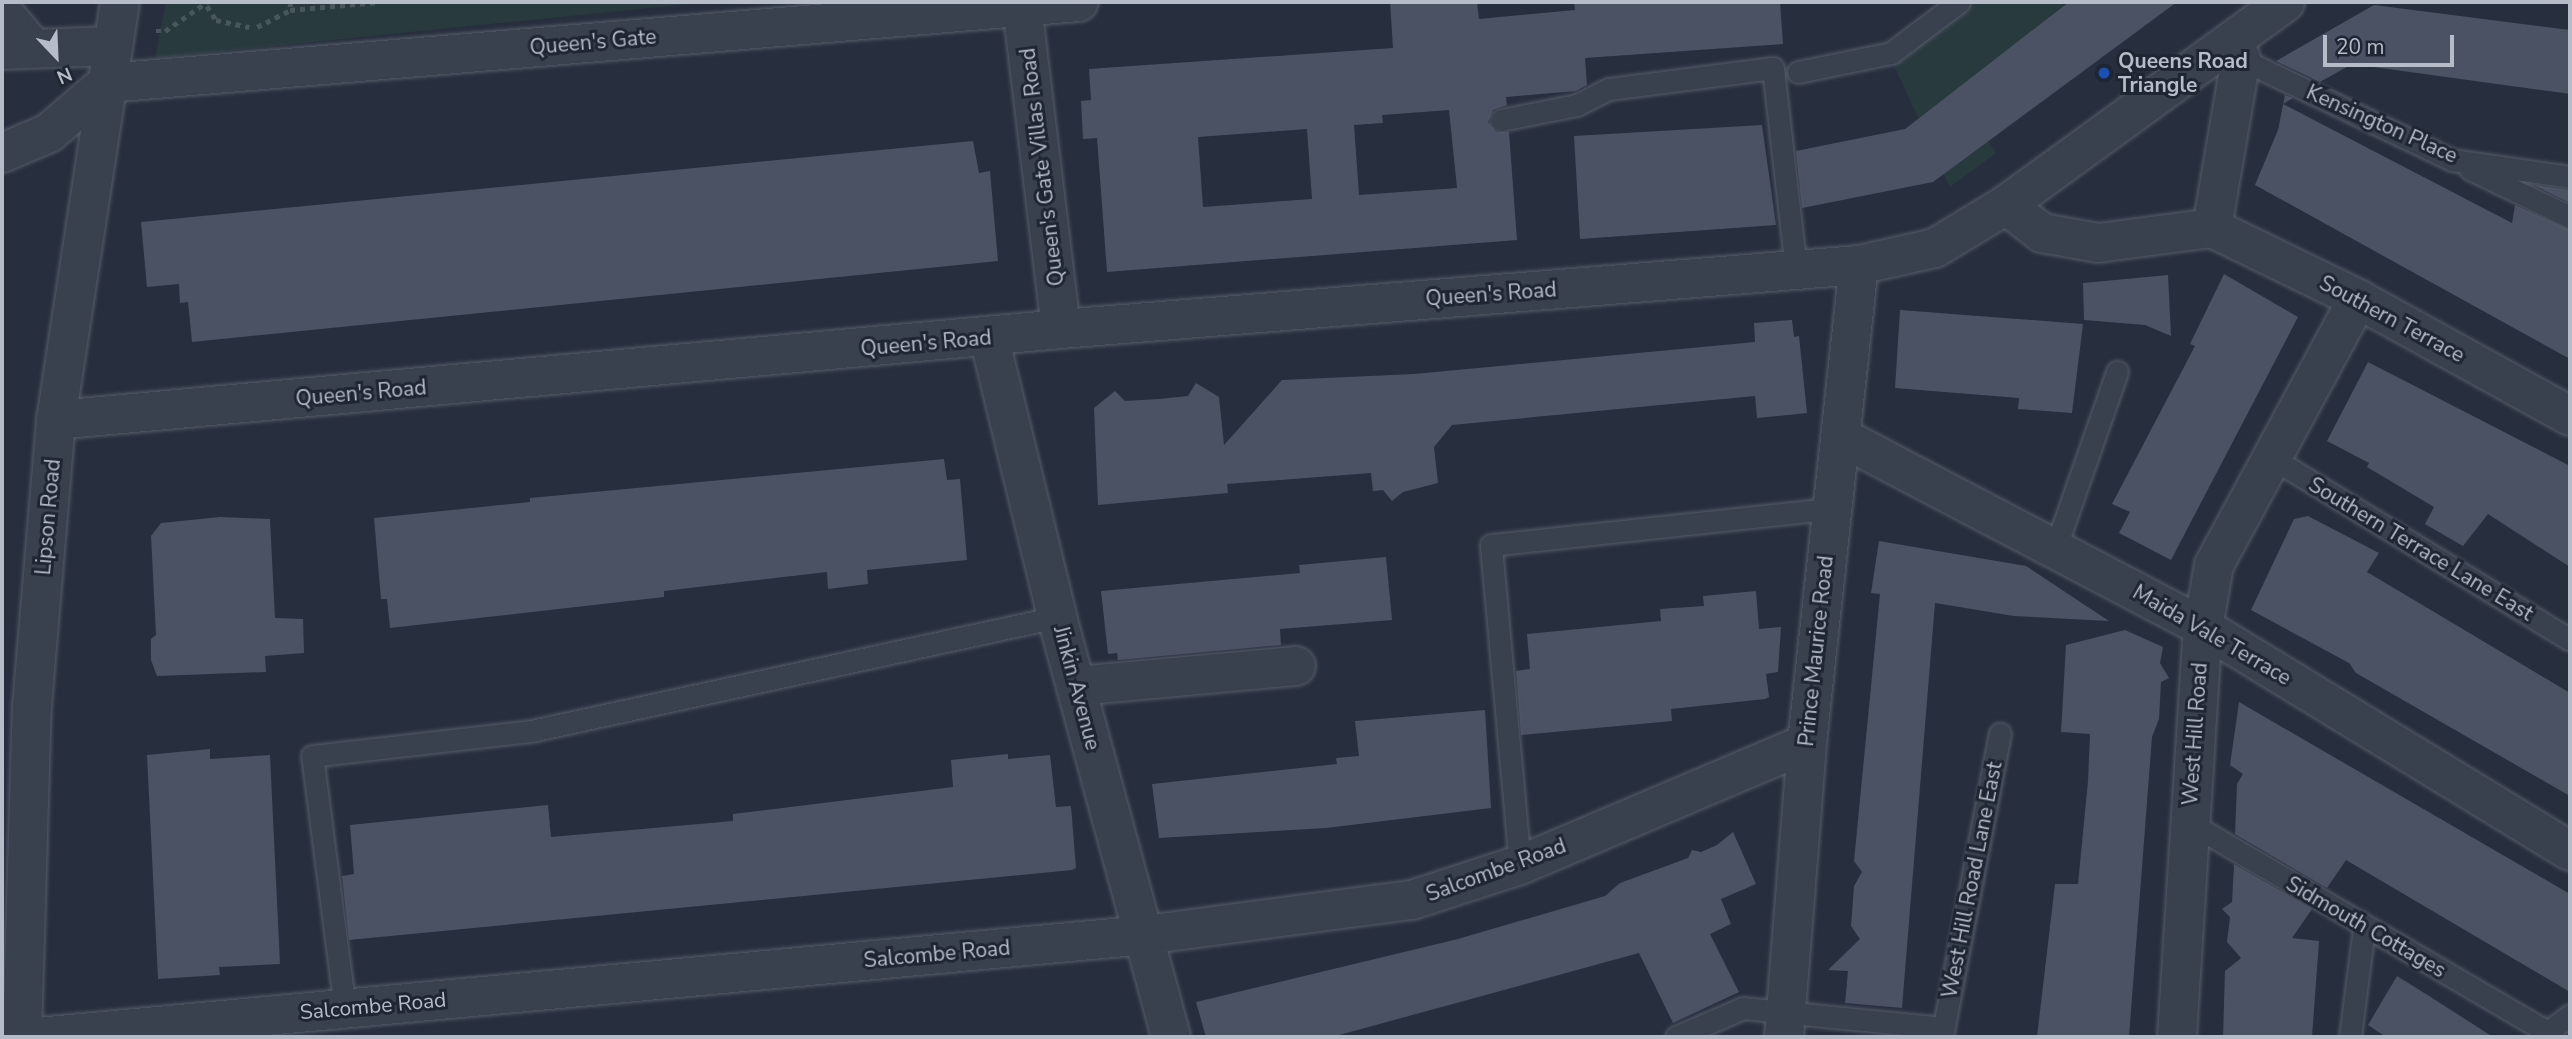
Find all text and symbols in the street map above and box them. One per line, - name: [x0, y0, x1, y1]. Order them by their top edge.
- north arrow: [21, 21, 91, 91]
- scale bar: [2327, 21, 2458, 65]
- street label: Queen's Gate: [529, 24, 657, 60]
- text: 20 m: [2336, 33, 2385, 61]
- street label: Queen's Gate Villas Road: [1015, 46, 1069, 288]
- place label: Queens Road Triangle: [2118, 48, 2248, 98]
- text: N: [53, 61, 76, 90]
- marker: Queens Road Triangle: [2096, 65, 2112, 81]
- street label: Kensington Place: [2303, 79, 2461, 169]
- street label: Southern Terrace: [2315, 270, 2469, 368]
- street label: Queen's Road: [1425, 277, 1557, 311]
- street label: Queen's Road: [860, 325, 992, 361]
- street label: Queen's Road: [295, 375, 427, 411]
- street label: Lipson Road: [30, 458, 66, 576]
- street label: Southern Terrace Lane East: [2304, 472, 2538, 626]
- street label: Prince Maurice Road: [1793, 554, 1839, 748]
- street label: Maida Vale Terrace: [2128, 579, 2296, 691]
- street label: Jinkin Avenue: [1048, 623, 1106, 753]
- street label: West Hill Road: [2177, 662, 2213, 806]
- street label: West Hill Road Lane East: [1937, 760, 2007, 1000]
- street label: Salcombe Road: [1423, 833, 1569, 907]
- street label: Sidmouth Cottages: [2282, 871, 2450, 983]
- street label: Salcombe Road: [863, 935, 1011, 973]
- street label: Salcombe Road: [299, 987, 447, 1025]

